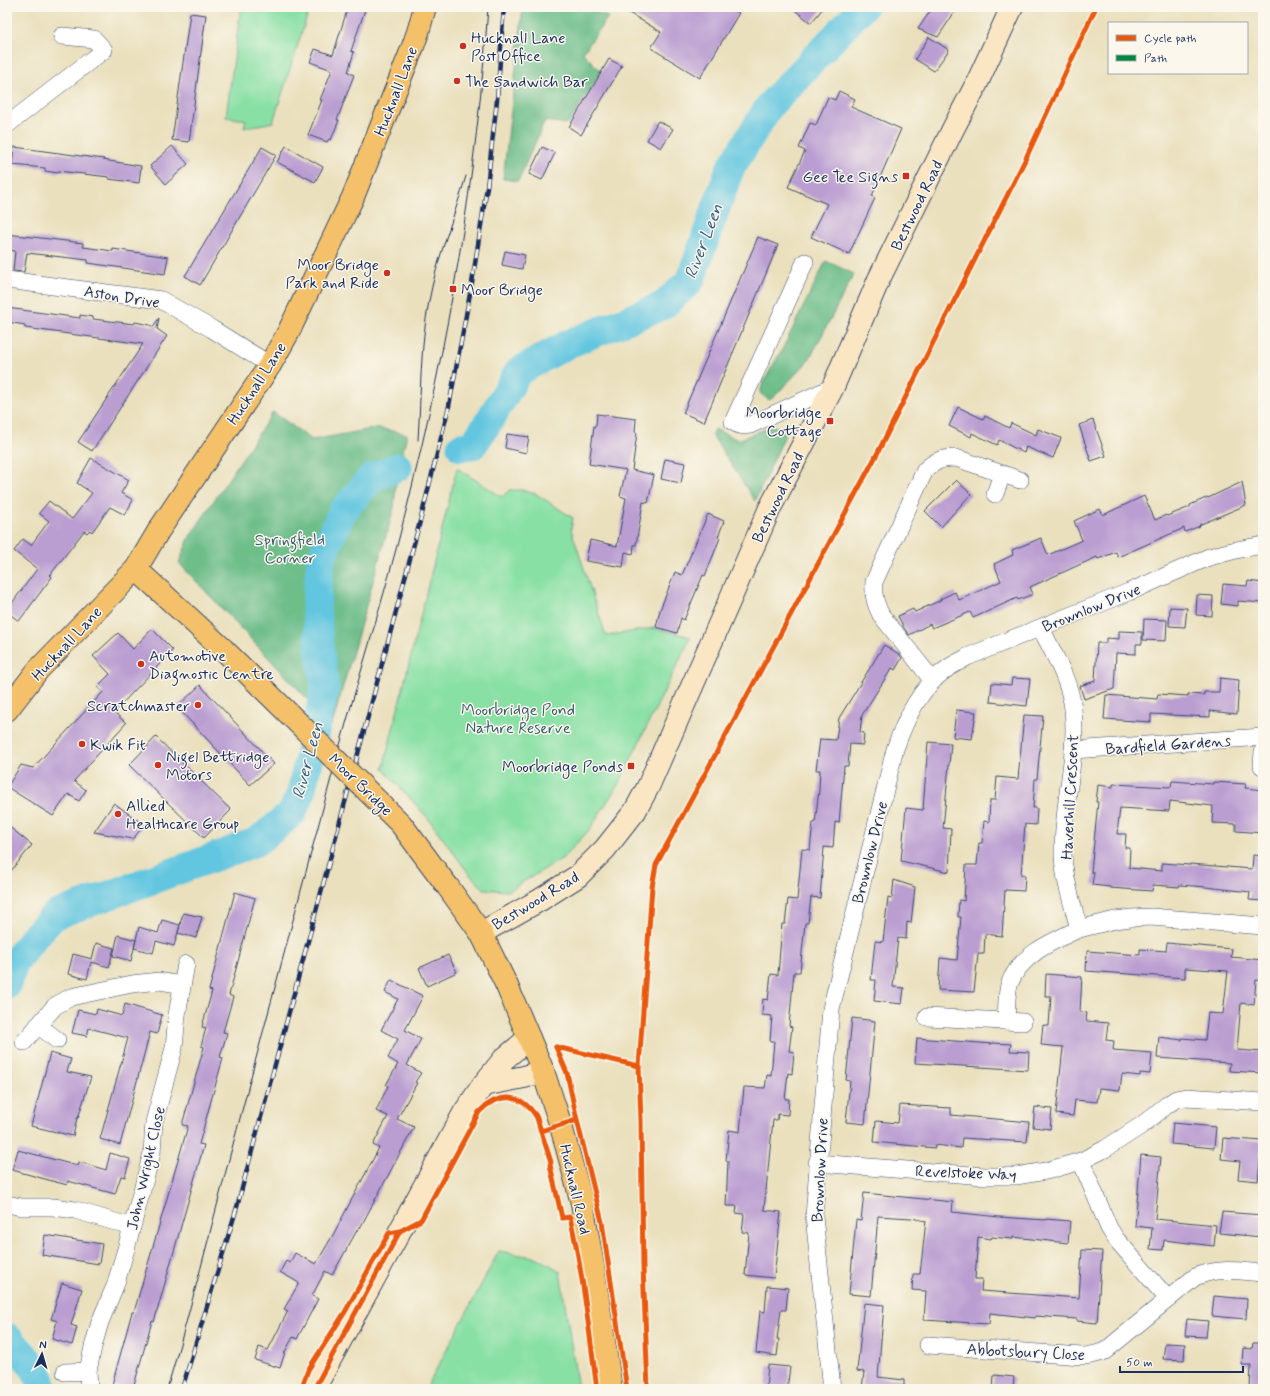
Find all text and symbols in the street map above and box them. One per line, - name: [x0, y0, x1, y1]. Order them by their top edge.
- legend: [1108, 22, 1248, 74]
- place label: Hucknall Lane Post Office: [471, 28, 566, 67]
- text: Cycle path: [1144, 31, 1196, 47]
- marker: Hucknall Lane Post Office: [458, 41, 468, 51]
- street label: Hucknall Lane: [370, 44, 423, 139]
- text: Path: [1144, 51, 1167, 67]
- place label: The Sandwich Bar: [465, 72, 588, 93]
- marker: The Sandwich Bar: [452, 76, 462, 86]
- street label: Bestwood Road: [886, 157, 948, 254]
- place label: Gee Tee Signs: [803, 167, 898, 189]
- marker: Gee Tee Signs: [901, 171, 911, 181]
- water label: River Leen: [680, 201, 728, 282]
- place label: Moor Bridge Park and Ride: [286, 255, 379, 294]
- marker: Moor Bridge Park and Ride: [382, 268, 392, 278]
- place label: Moor Bridge: [461, 280, 543, 302]
- street label: Aston Drive: [82, 281, 161, 314]
- marker: Moor Bridge: [448, 284, 458, 294]
- street label: Hucknall Lane: [223, 338, 292, 429]
- place label: Moorbridge Cottage: [746, 403, 822, 442]
- marker: Moorbridge Cottage: [825, 416, 835, 426]
- street label: Bestwood Road: [747, 449, 809, 546]
- park label: Springfield Corner: [255, 530, 325, 569]
- street label: Brownlow Drive: [1039, 579, 1144, 638]
- street label: Hucknall Lane: [27, 602, 107, 686]
- place label: Automotive Diagnostic Centre: [149, 646, 274, 686]
- marker: Automotive Diagnostic Centre: [136, 659, 146, 669]
- place label: Scratchmaster: [87, 696, 190, 717]
- marker: Scratchmaster: [193, 700, 203, 710]
- park label: Moorbridge Pond Nature Reserve: [461, 700, 575, 739]
- water label: River Leen: [287, 720, 329, 801]
- street label: Bardfield Gardens: [1105, 731, 1232, 760]
- street label: Haverhill Crescent: [1057, 733, 1084, 860]
- place label: Kwik Fit: [90, 735, 146, 756]
- marker: Kwik Fit: [77, 739, 87, 749]
- place label: Nigel Bettridge Motors: [166, 747, 269, 786]
- street label: Moor Bridge: [323, 749, 397, 822]
- place label: Moorbridge Ponds: [502, 757, 623, 779]
- marker: Nigel Bettridge Motors: [153, 760, 163, 770]
- marker: Moorbridge Ponds: [626, 761, 636, 771]
- place label: Allied Healthcare Group: [126, 796, 240, 835]
- street label: Brownlow Drive: [848, 799, 893, 906]
- marker: Allied Healthcare Group: [113, 809, 123, 819]
- street label: Bestwood Road: [488, 867, 583, 936]
- street label: John Wright Close: [122, 1104, 172, 1233]
- street label: Brownlow Drive: [807, 1117, 834, 1223]
- street label: Hucknall Road: [554, 1142, 595, 1237]
- street label: Revelstoke Way: [915, 1161, 1017, 1186]
- north arrow: [22, 1334, 62, 1374]
- text: N: [39, 1338, 47, 1352]
- street label: Abbotsbury Close: [966, 1339, 1086, 1366]
- scale bar: [1120, 1348, 1243, 1374]
- text: 50 m: [1126, 1355, 1153, 1371]

